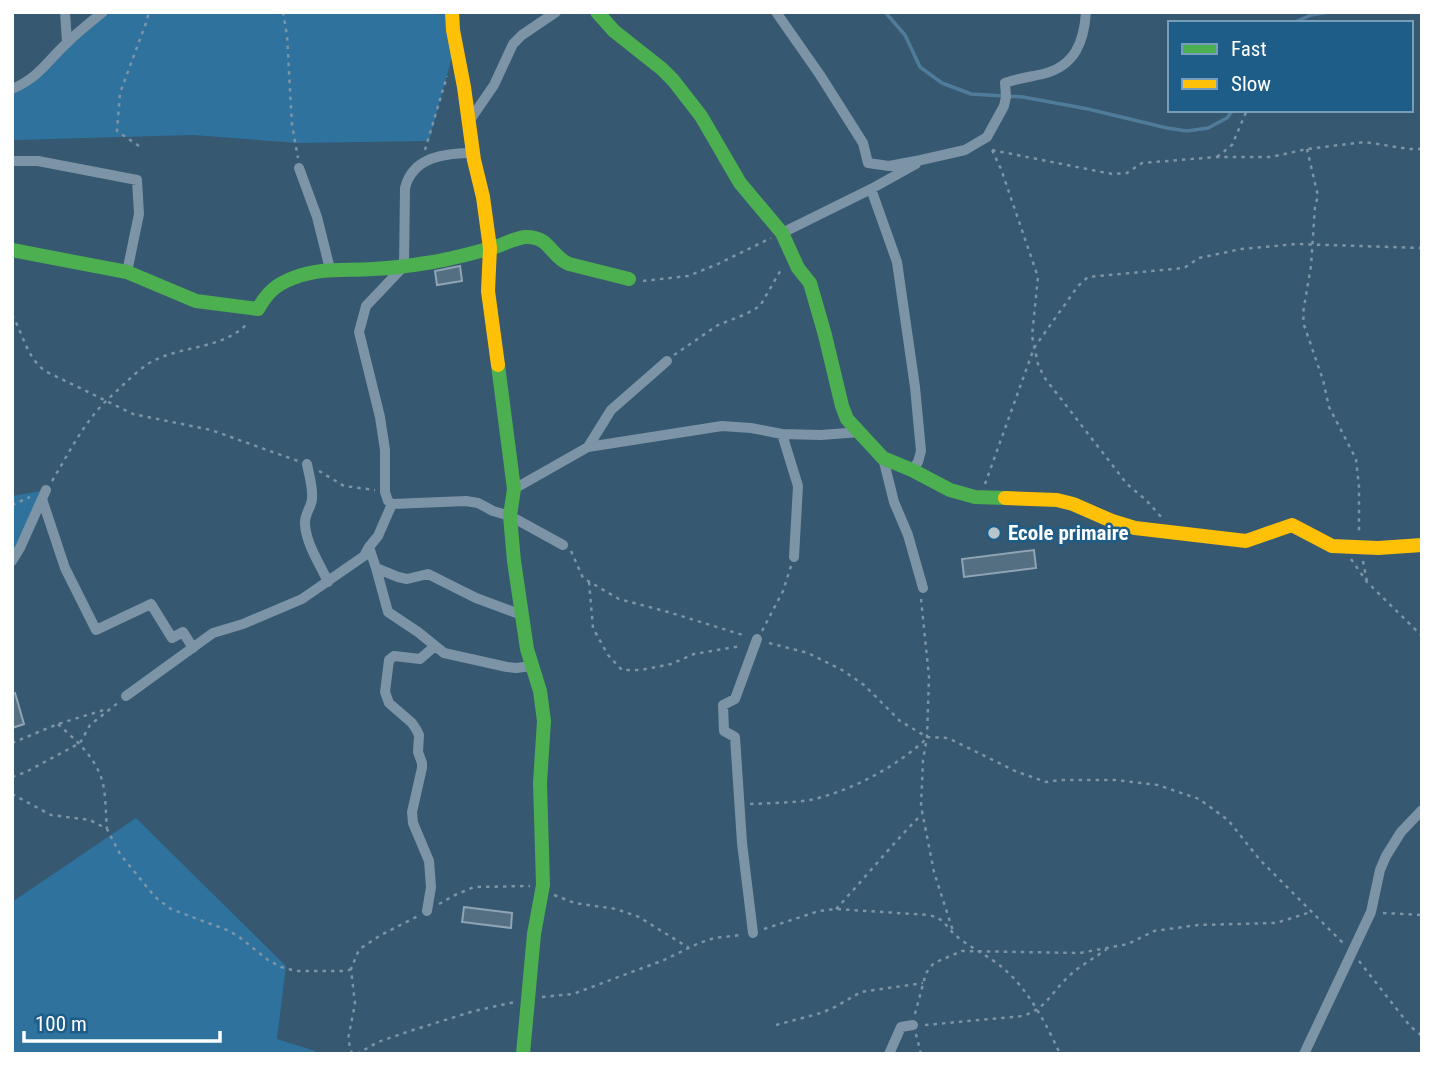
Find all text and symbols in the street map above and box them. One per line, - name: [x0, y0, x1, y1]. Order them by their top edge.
- legend: [1168, 21, 1413, 112]
- text: Fast: [1231, 37, 1267, 61]
- text: Slow: [1231, 72, 1271, 96]
- place label: Ecole primaire: [1008, 521, 1129, 545]
- marker: Ecole primaire: [986, 525, 1002, 541]
- scale bar: [24, 1000, 220, 1044]
- text: 100 m: [35, 1012, 87, 1036]

